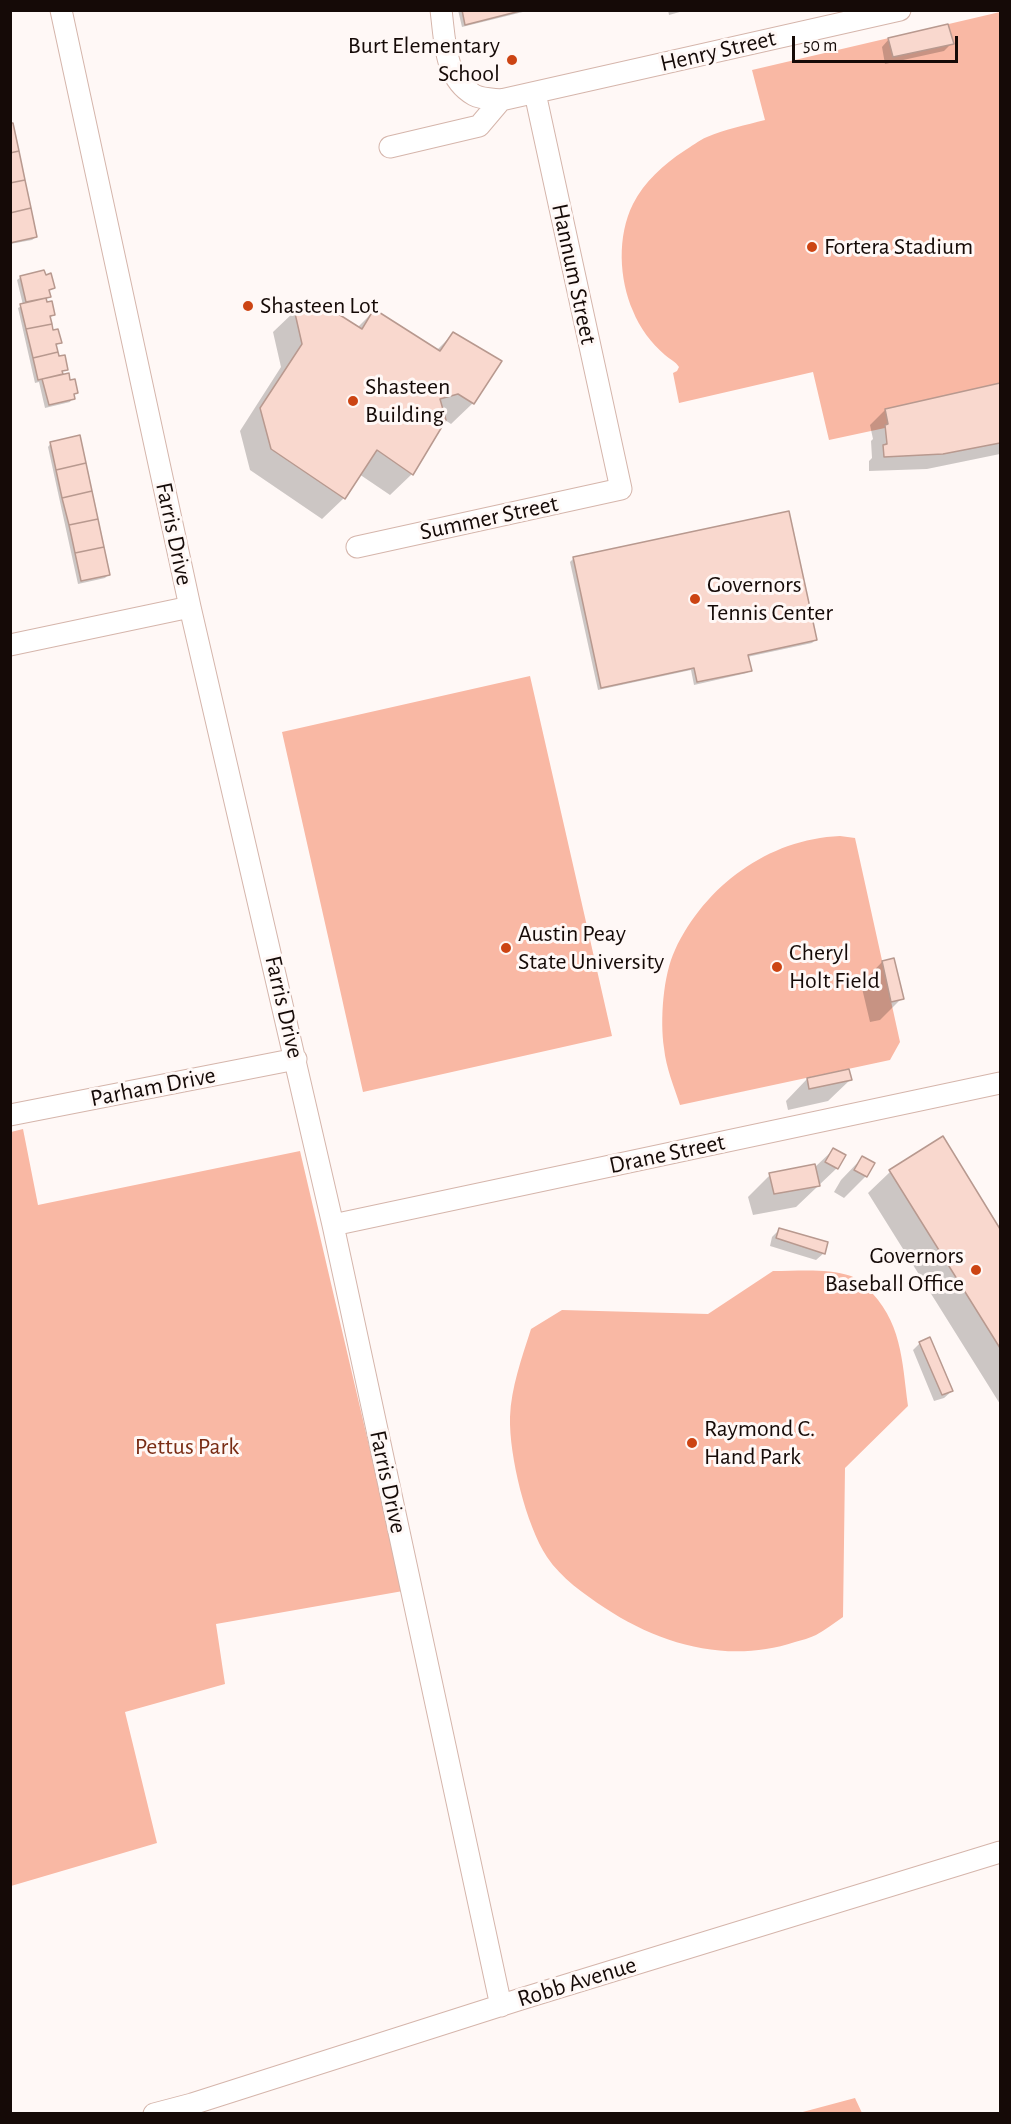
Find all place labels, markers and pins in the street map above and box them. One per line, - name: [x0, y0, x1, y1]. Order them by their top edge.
- place label: Burt Elementary School: [348, 32, 500, 88]
- marker: Burt Elementary School: [505, 53, 519, 67]
- place label: Fortera Stadium: [824, 233, 973, 261]
- marker: Fortera Stadium: [805, 240, 819, 254]
- place label: Shasteen Lot: [260, 292, 378, 320]
- marker: Shasteen Lot: [241, 299, 255, 313]
- place label: Shasteen Building: [365, 373, 450, 429]
- marker: Shasteen Building: [346, 394, 360, 408]
- place label: Governors Tennis Center: [707, 571, 833, 627]
- marker: Governors Tennis Center: [688, 592, 702, 606]
- place label: Austin Peay State University: [518, 920, 664, 976]
- place label: Cheryl Holt Field: [789, 939, 880, 995]
- marker: Austin Peay State University: [499, 941, 513, 955]
- marker: Cheryl Holt Field: [770, 960, 784, 974]
- place label: Governors Baseball Office: [825, 1242, 964, 1298]
- marker: Governors Baseball Office: [969, 1263, 983, 1277]
- place label: Raymond C. Hand Park: [704, 1415, 815, 1471]
- marker: Raymond C. Hand Park: [685, 1436, 699, 1450]

